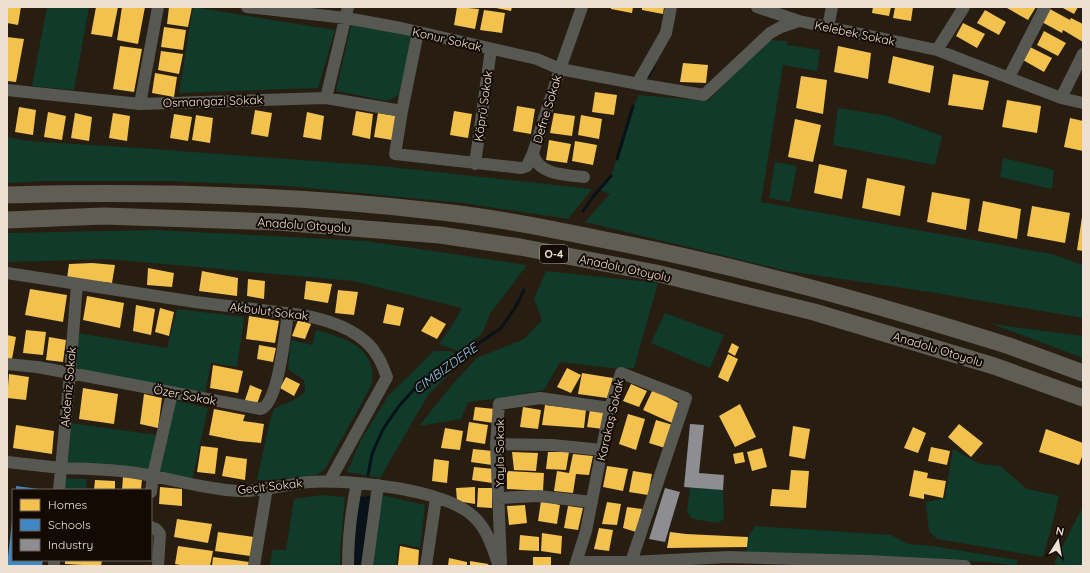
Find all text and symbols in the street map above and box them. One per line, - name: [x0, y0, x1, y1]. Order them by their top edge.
- street label: Kelebek Sokak: [813, 17, 897, 49]
- street label: Konur Sokak: [411, 24, 483, 54]
- street label: Köprü Sokak: [471, 70, 495, 142]
- street label: Defne Sokak: [529, 73, 565, 145]
- street label: Osmangazi Sokak: [163, 92, 263, 110]
- street label: Anadolu Otoyolu: [257, 214, 351, 236]
- road number: O-4: [540, 245, 568, 263]
- street label: Anadolu Otoyolu: [578, 251, 672, 285]
- street label: Akbulut Sokak: [229, 299, 309, 323]
- street label: Anadolu Otoyolu: [891, 328, 985, 370]
- water label: CIMBIZDERE: [410, 338, 482, 397]
- street label: Akdeniz Sokak: [57, 346, 79, 428]
- street label: Karakaş Sokak: [593, 378, 627, 462]
- street label: Özer Sokak: [152, 382, 218, 408]
- street label: Yayla Sokak: [492, 419, 507, 487]
- street label: Geçit Sokak: [237, 475, 303, 497]
- legend: [12, 489, 152, 561]
- text: Homes: [48, 497, 88, 512]
- text: Schools: [48, 517, 91, 532]
- north arrow: [1038, 521, 1078, 561]
- text: N: [1055, 524, 1065, 539]
- text: Industry: [48, 537, 93, 552]

